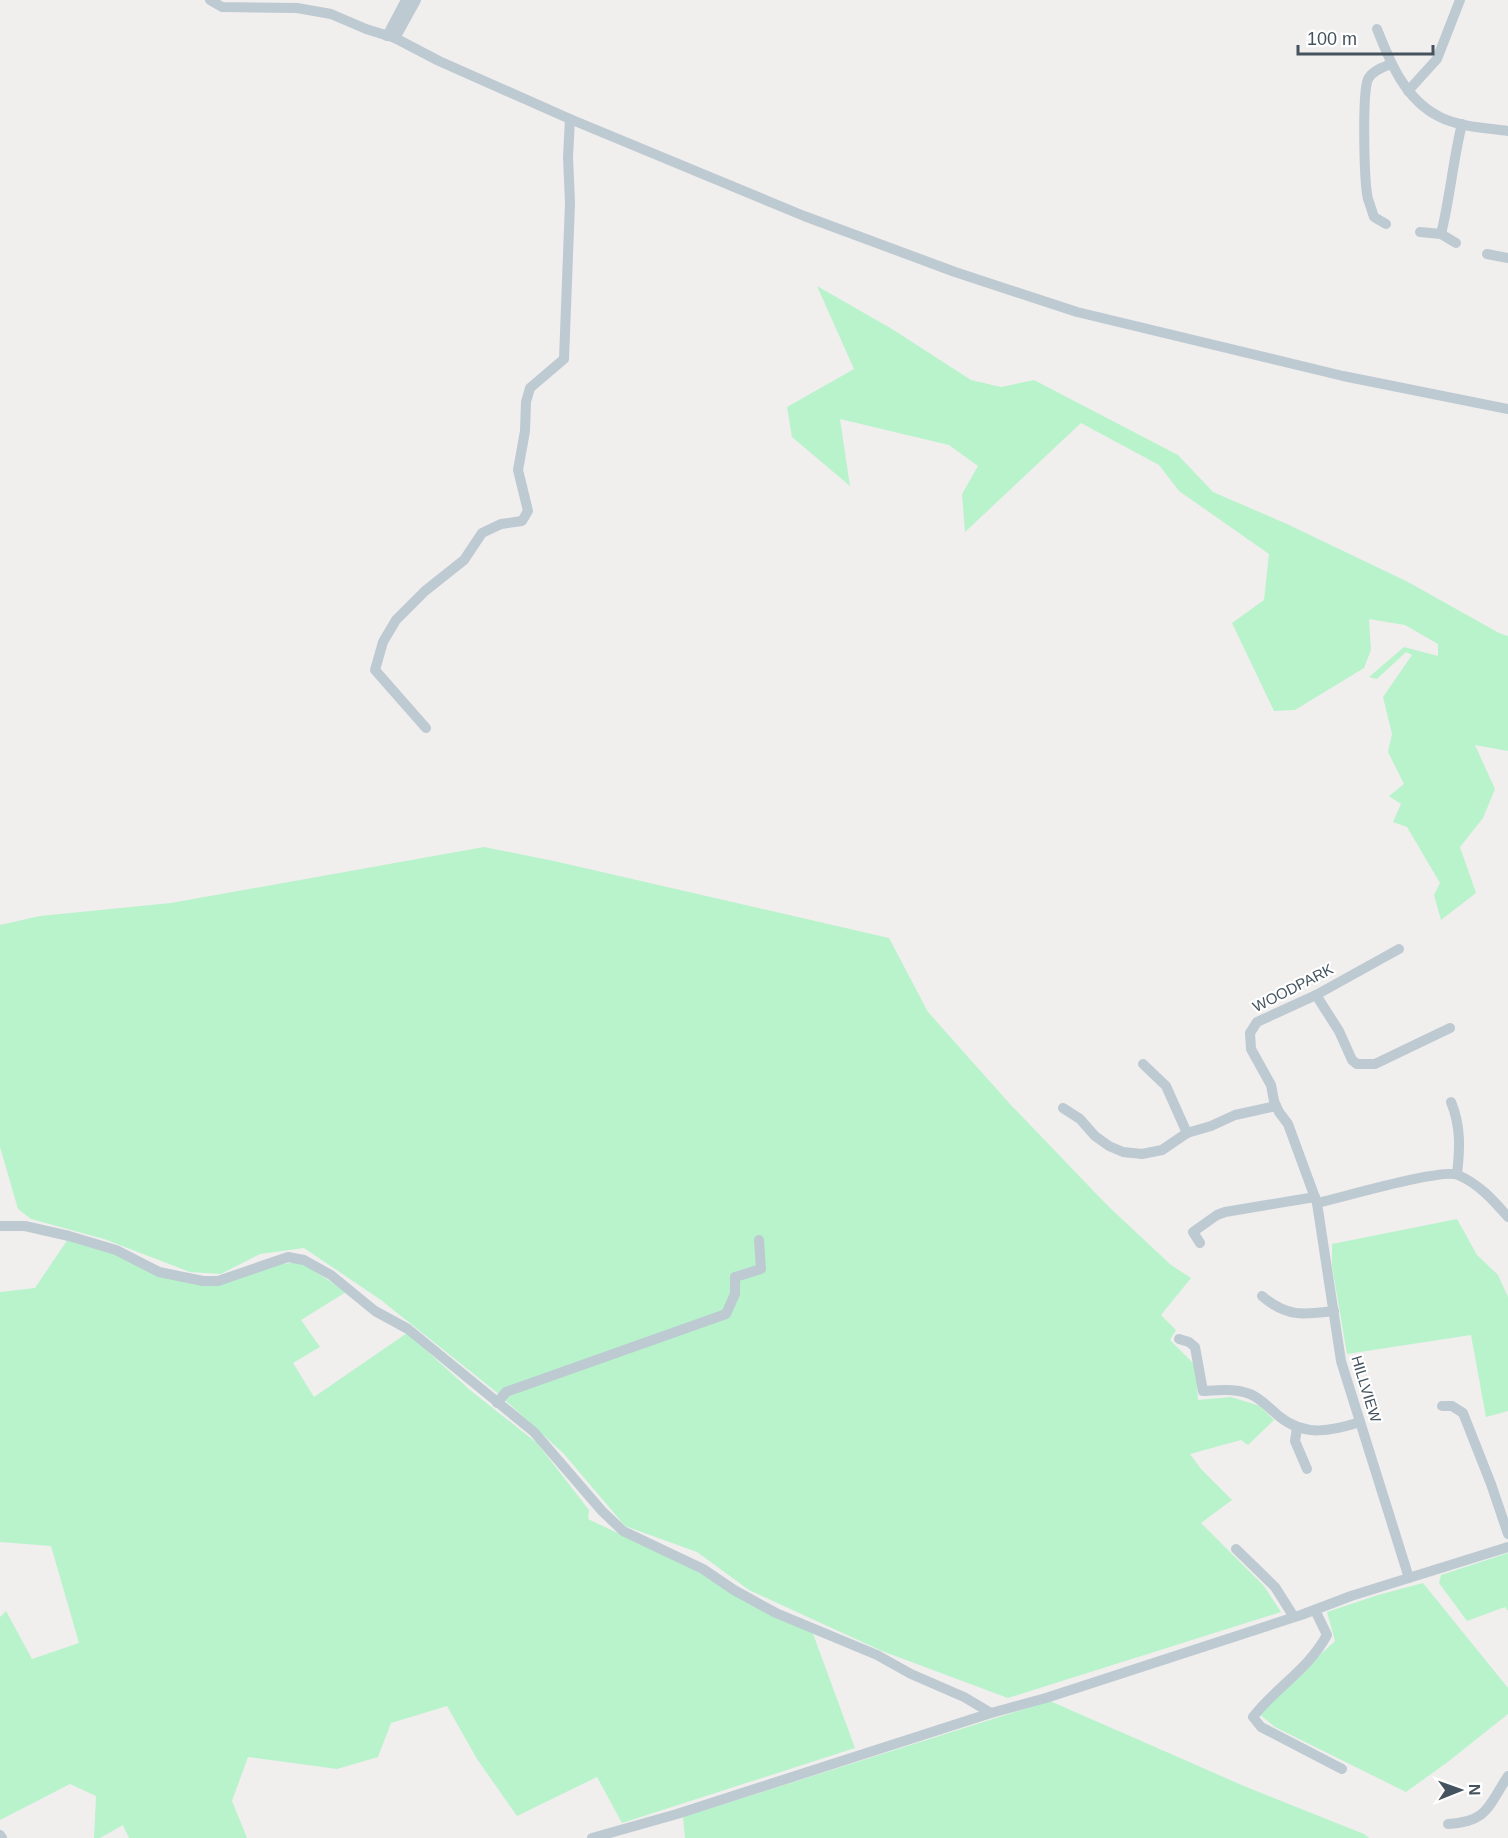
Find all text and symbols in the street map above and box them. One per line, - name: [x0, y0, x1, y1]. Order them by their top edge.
- scale bar: [1298, 18, 1433, 56]
- text: 100 m: [1307, 29, 1357, 49]
- street label: WOODPARK: [1250, 960, 1336, 1015]
- street label: HILLVIEW: [1348, 1353, 1385, 1425]
- north arrow: [1430, 1760, 1490, 1820]
- text: N: [1466, 1784, 1483, 1796]

